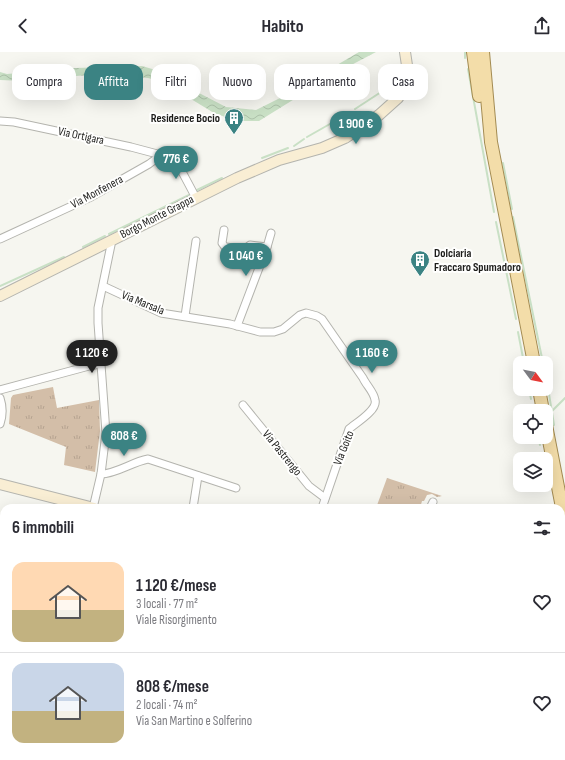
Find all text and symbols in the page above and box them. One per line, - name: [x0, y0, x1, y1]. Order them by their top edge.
- icon: back: [12, 15, 34, 37]
- icon: share: [531, 15, 553, 37]
- text: Habito: [261, 16, 304, 37]
- chip: Compra: [12, 64, 76, 100]
- chip: Affitta: [84, 64, 143, 100]
- chip: Filtri: [151, 64, 201, 100]
- chip: Nuovo: [209, 64, 266, 100]
- chip: Appartamento: [274, 64, 370, 100]
- chip: Casa: [378, 64, 428, 100]
- building icon: Residence Bocio: [223, 107, 245, 135]
- place label: Residence Bocio: [151, 111, 220, 126]
- pin: 1 900 €: [319, 111, 393, 145]
- text: 1 900 €: [339, 116, 373, 132]
- street label: Via Ortigara: [57, 124, 106, 148]
- pin: 776 €: [148, 146, 204, 180]
- text: 776 €: [163, 151, 189, 167]
- street label: Via Monfenera: [68, 172, 126, 212]
- street label: Borgo Monte Grappa: [117, 192, 197, 242]
- pin: 1 040 €: [209, 243, 283, 277]
- place label: Dolciaria Fraccaro Spumadoro: [434, 246, 521, 275]
- text: 1 040 €: [229, 248, 263, 264]
- building icon: Dolciaria Fraccaro Spumadoro: [409, 249, 431, 277]
- street label: Via Marsala: [119, 288, 167, 319]
- pin: 1 120 €: [55, 340, 129, 374]
- pin: 1 160 €: [335, 340, 409, 374]
- text: 1 120 €: [76, 345, 108, 361]
- text: 1 160 €: [355, 345, 389, 361]
- north arrow: [513, 356, 553, 396]
- map controls: [513, 356, 553, 492]
- button: locate: [513, 404, 553, 444]
- pin: 808 €: [96, 423, 152, 457]
- street label: Via Pastrengo: [259, 427, 305, 479]
- text: 808 €: [110, 428, 138, 444]
- street label: Via Goito: [330, 429, 358, 467]
- button: layers: [513, 452, 553, 492]
- icon: filters: [531, 517, 553, 539]
- text: 6 immobili: [12, 518, 74, 538]
- text: 1 120 €/mese: [136, 576, 216, 596]
- icon: home: [44, 578, 92, 626]
- icon: heart: [531, 591, 553, 613]
- text: 3 locali · 77 m²: [136, 596, 198, 612]
- text: Viale Risorgimento: [136, 612, 217, 628]
- text: 808 €/mese: [136, 677, 209, 697]
- icon: home: [44, 679, 92, 727]
- icon: heart: [531, 692, 553, 714]
- text: 2 locali · 74 m²: [136, 697, 198, 713]
- text: Via San Martino e Solferino: [136, 713, 252, 729]

